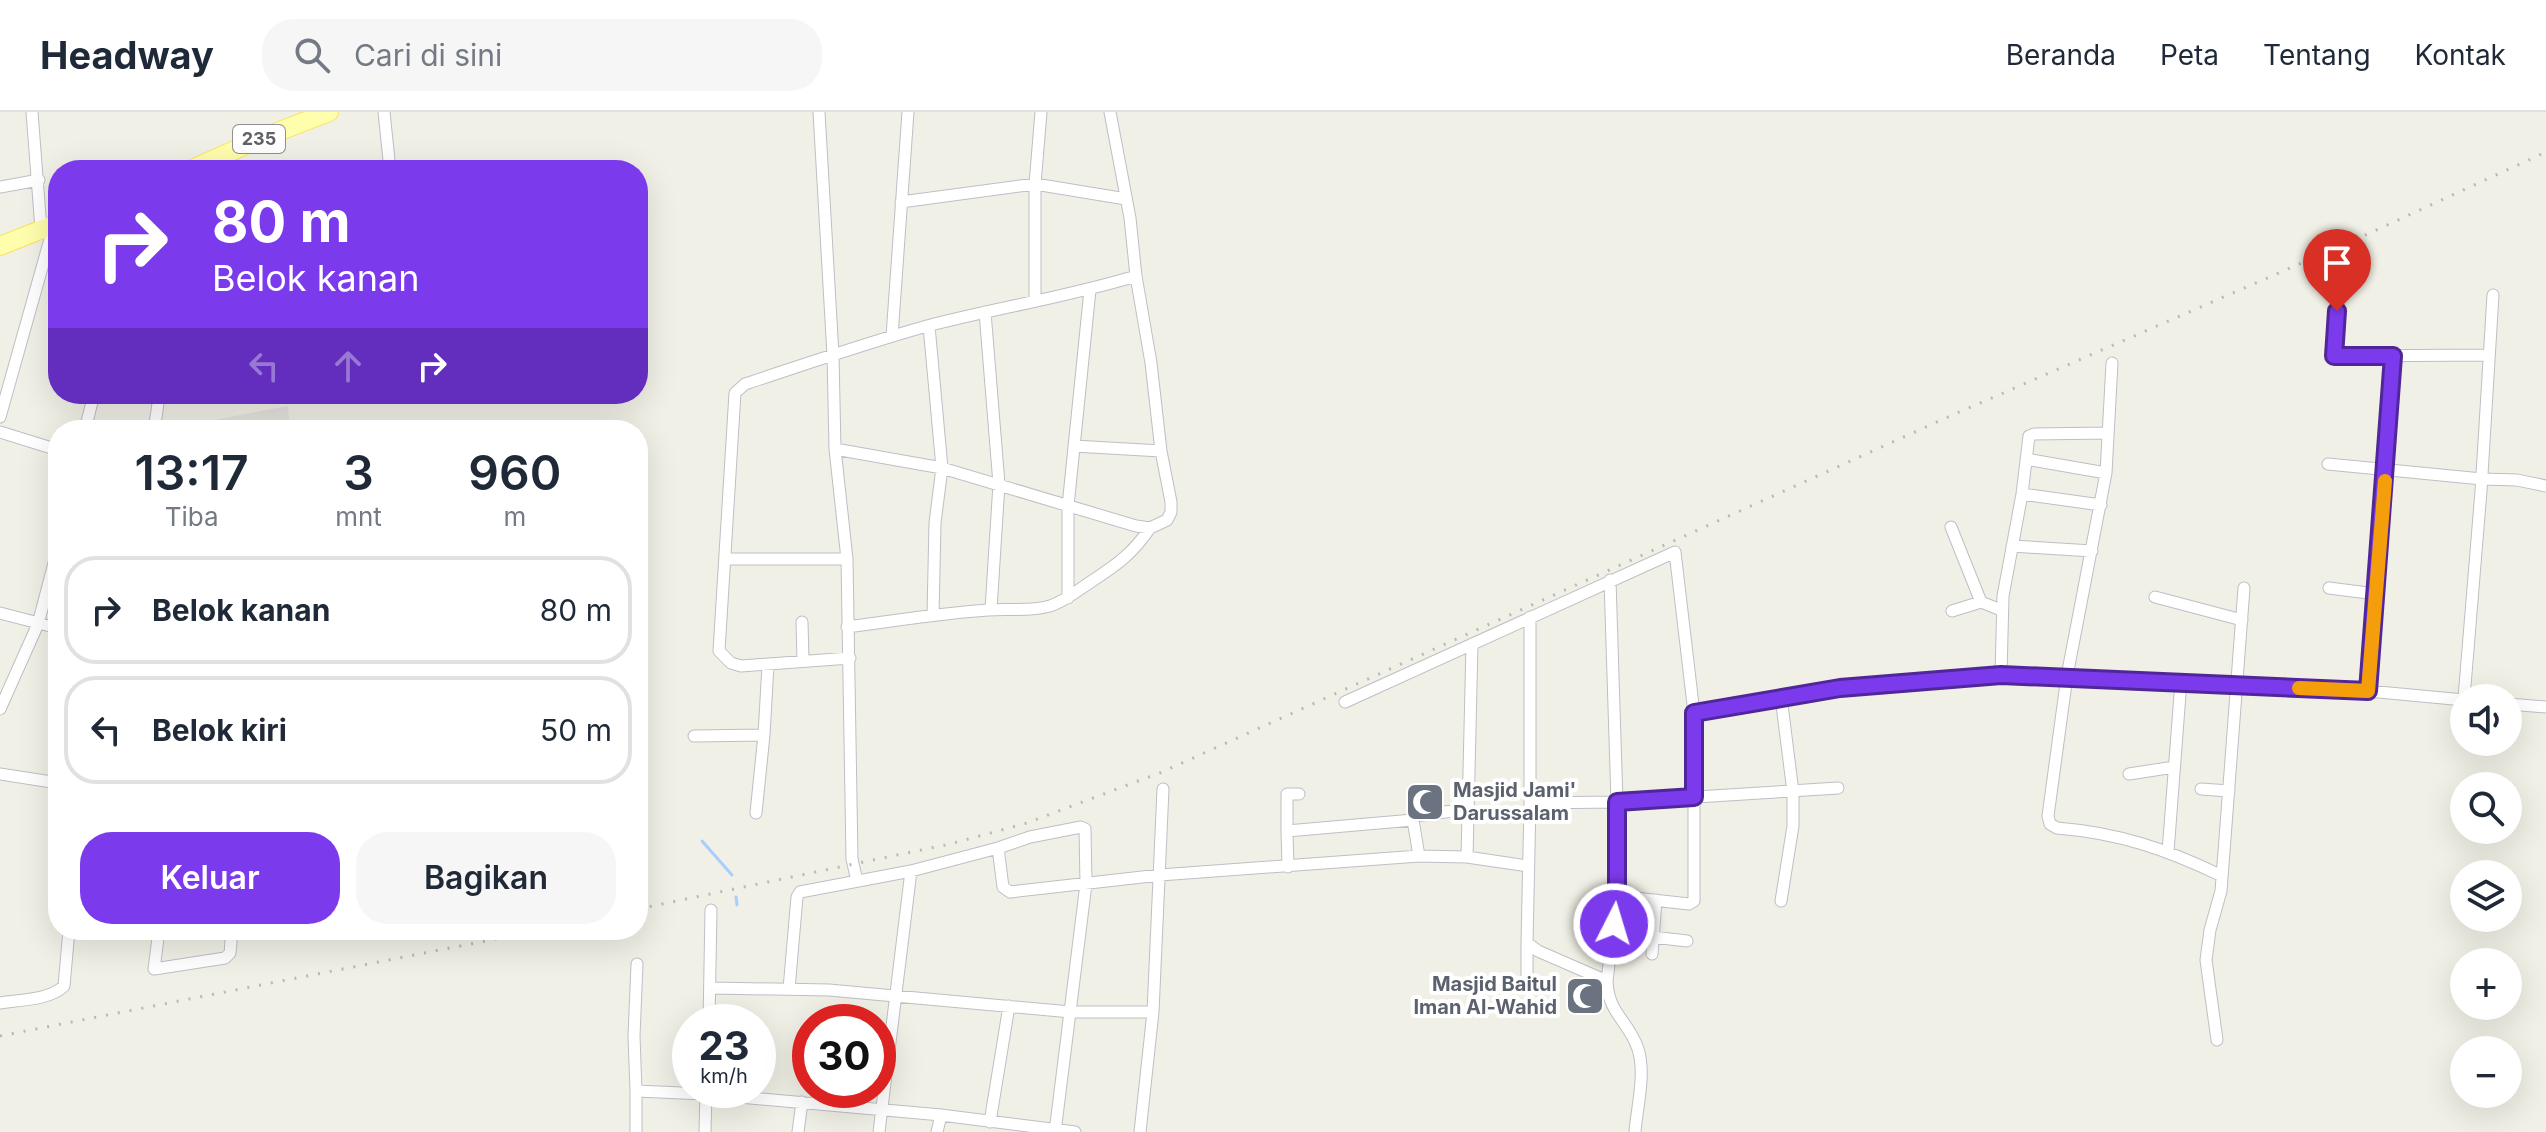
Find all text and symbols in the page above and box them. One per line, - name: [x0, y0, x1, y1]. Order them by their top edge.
- search box: [262, 19, 822, 91]
- text: Headway: [40, 32, 214, 78]
- icon: search: [290, 33, 334, 77]
- text: Cari di sini: [354, 37, 502, 73]
- text: Beranda: [2006, 38, 2116, 72]
- text: Peta: [2160, 38, 2219, 72]
- text: Tentang: [2263, 38, 2371, 72]
- text: Kontak: [2415, 38, 2506, 72]
- road number: 235: [233, 125, 285, 153]
- text: 80 m: [212, 188, 351, 256]
- icon: right: [80, 192, 184, 296]
- pin: [2303, 229, 2371, 311]
- icon: arrive: [2315, 241, 2359, 285]
- text: Belok kanan: [212, 256, 419, 300]
- icon: left: [242, 344, 286, 388]
- icon: ahead: [326, 344, 370, 388]
- icon: right: [410, 344, 454, 388]
- text: 13:17: [135, 443, 249, 502]
- text: 3: [343, 443, 374, 502]
- text: 960: [468, 443, 561, 502]
- text: Tiba: [165, 501, 219, 532]
- text: mnt: [335, 501, 382, 532]
- text: m: [503, 501, 526, 532]
- icon: right: [84, 588, 128, 632]
- text: Belok kanan: [152, 592, 330, 628]
- text: 80 m: [540, 592, 612, 628]
- map controls: [2450, 684, 2522, 1108]
- button: sound: [2450, 684, 2522, 756]
- icon: left: [84, 708, 128, 752]
- text: Belok kiri: [152, 712, 287, 748]
- text: 50 m: [540, 712, 612, 748]
- button: search: [2450, 772, 2522, 844]
- place label: Masjid Jami' Darussalam: [1453, 778, 1576, 825]
- mosque icon: Masjid Jami' Darussalam: [1404, 781, 1446, 823]
- button: Keluar: [80, 832, 340, 924]
- button: Bagikan: [356, 832, 616, 924]
- button: layers: [2450, 860, 2522, 932]
- position arrow: [1572, 882, 1656, 966]
- button: +: [2450, 948, 2522, 1020]
- place label: Masjid Baitul Iman Al-Wahid: [1413, 972, 1557, 1019]
- mosque icon: Masjid Baitul Iman Al-Wahid: [1564, 975, 1606, 1017]
- speed limit sign: 30: [792, 1004, 896, 1108]
- text: 23: [698, 1021, 750, 1070]
- button: −: [2450, 1036, 2522, 1108]
- text: km/h: [700, 1064, 748, 1088]

